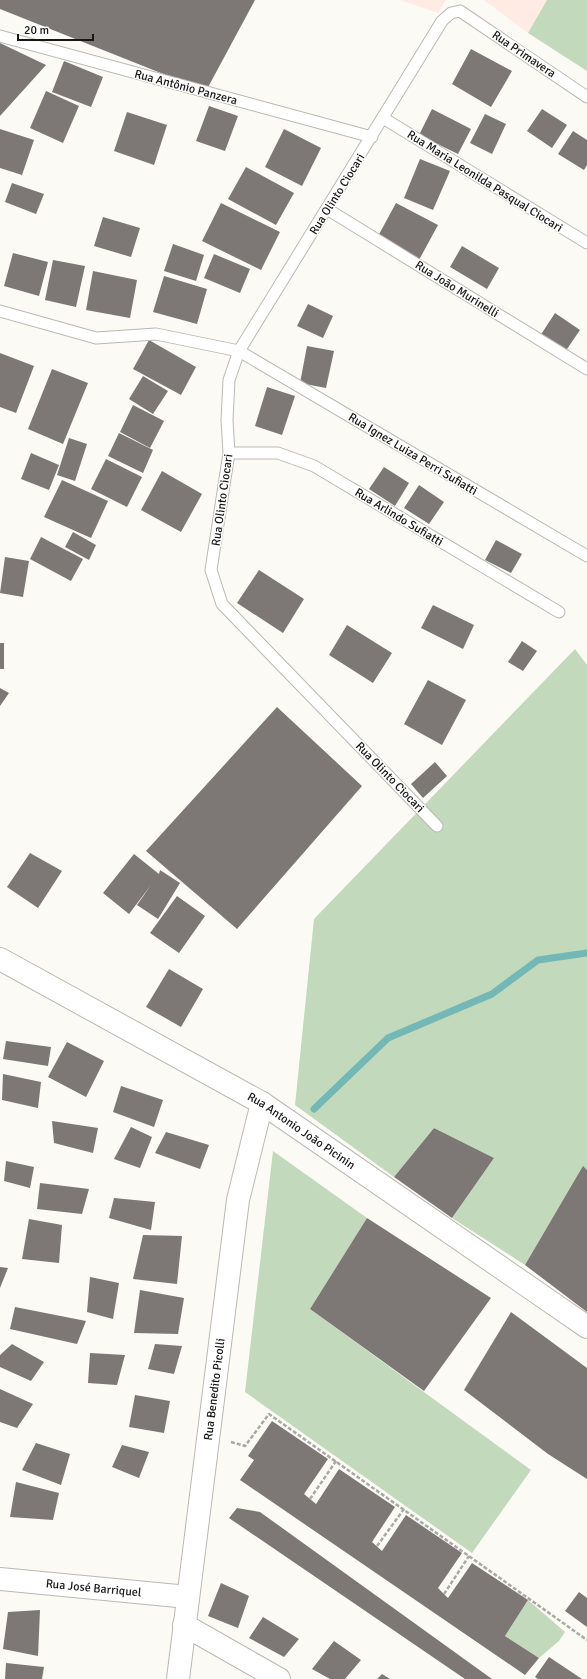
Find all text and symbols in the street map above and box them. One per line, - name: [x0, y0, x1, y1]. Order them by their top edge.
- scale bar: [18, 16, 93, 42]
- text: 20 m: [24, 23, 49, 38]
- street label: Rua Primavera: [489, 28, 559, 81]
- street label: Rua Antônio Panzera: [133, 67, 239, 108]
- street label: Rua Maria Leonilda Pasqual Ciocari: [404, 127, 565, 236]
- street label: Rua Olinto Ciocari: [306, 151, 368, 238]
- street label: Rua João Murinelli: [412, 258, 501, 321]
- street label: Rua Ignez Luiza Perri Sufiatti: [346, 410, 480, 499]
- street label: Rua Olinto Ciocari: [209, 453, 236, 547]
- street label: Rua Arlindo Sufiatti: [352, 485, 446, 550]
- street label: Rua Olinto Ciocari: [352, 739, 427, 816]
- street label: Rua Antonio João Picinin: [244, 1089, 358, 1173]
- street label: Rua Benedito Picolli: [201, 1337, 229, 1441]
- street label: Rua José Barriquel: [45, 1576, 142, 1601]

